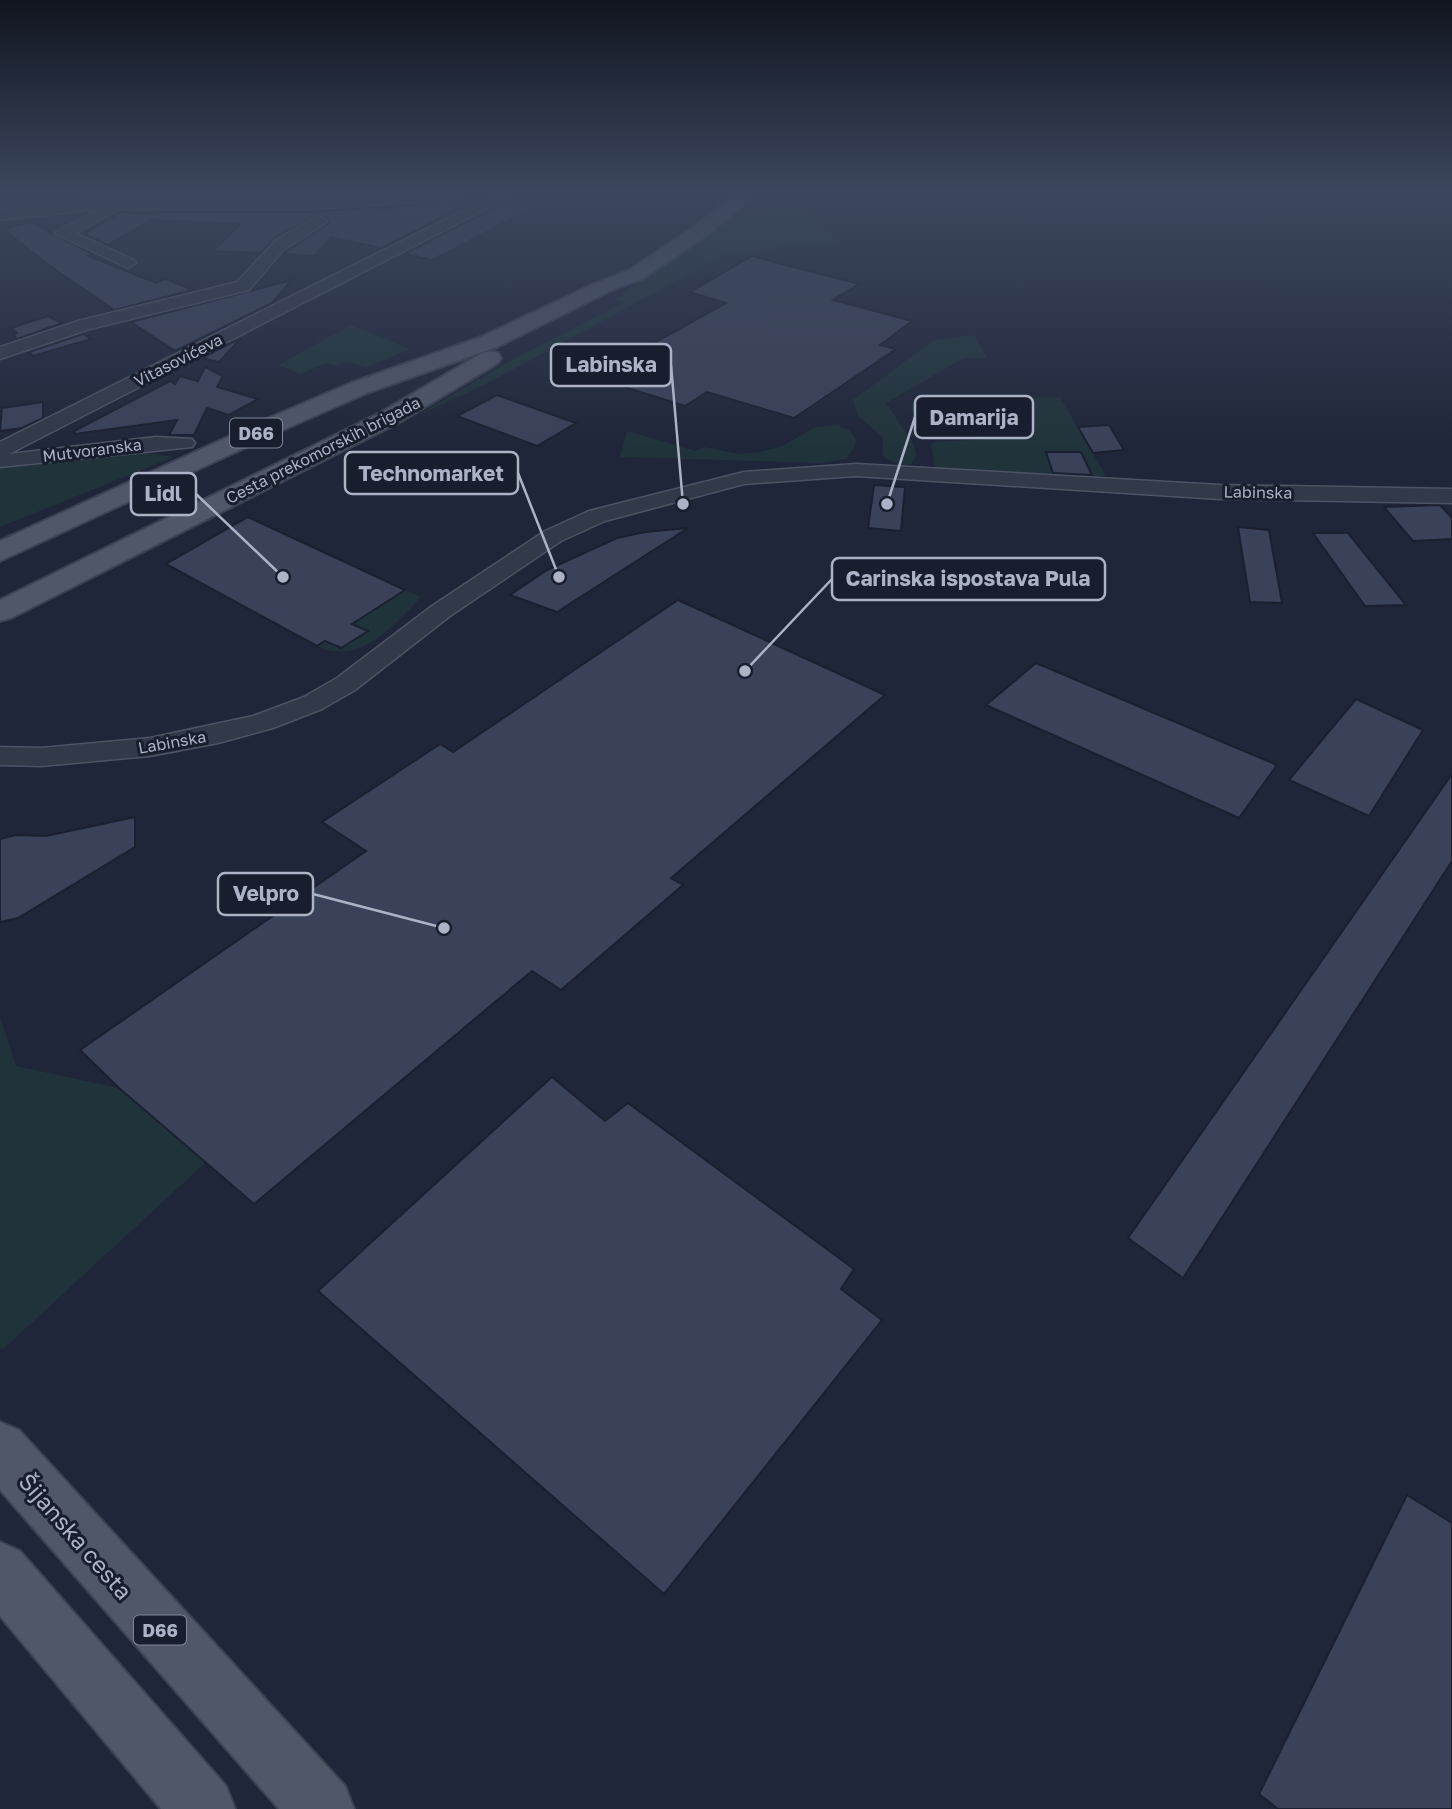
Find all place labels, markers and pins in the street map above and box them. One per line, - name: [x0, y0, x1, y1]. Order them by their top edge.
- callout: Labinska: [551, 344, 671, 386]
- callout: Damarija: [915, 396, 1033, 438]
- callout: Technomarket: [345, 452, 518, 494]
- callout: Lidl: [131, 473, 196, 515]
- callout: Carinska ispostava Pula: [832, 558, 1105, 600]
- callout: Velpro: [218, 873, 313, 915]

